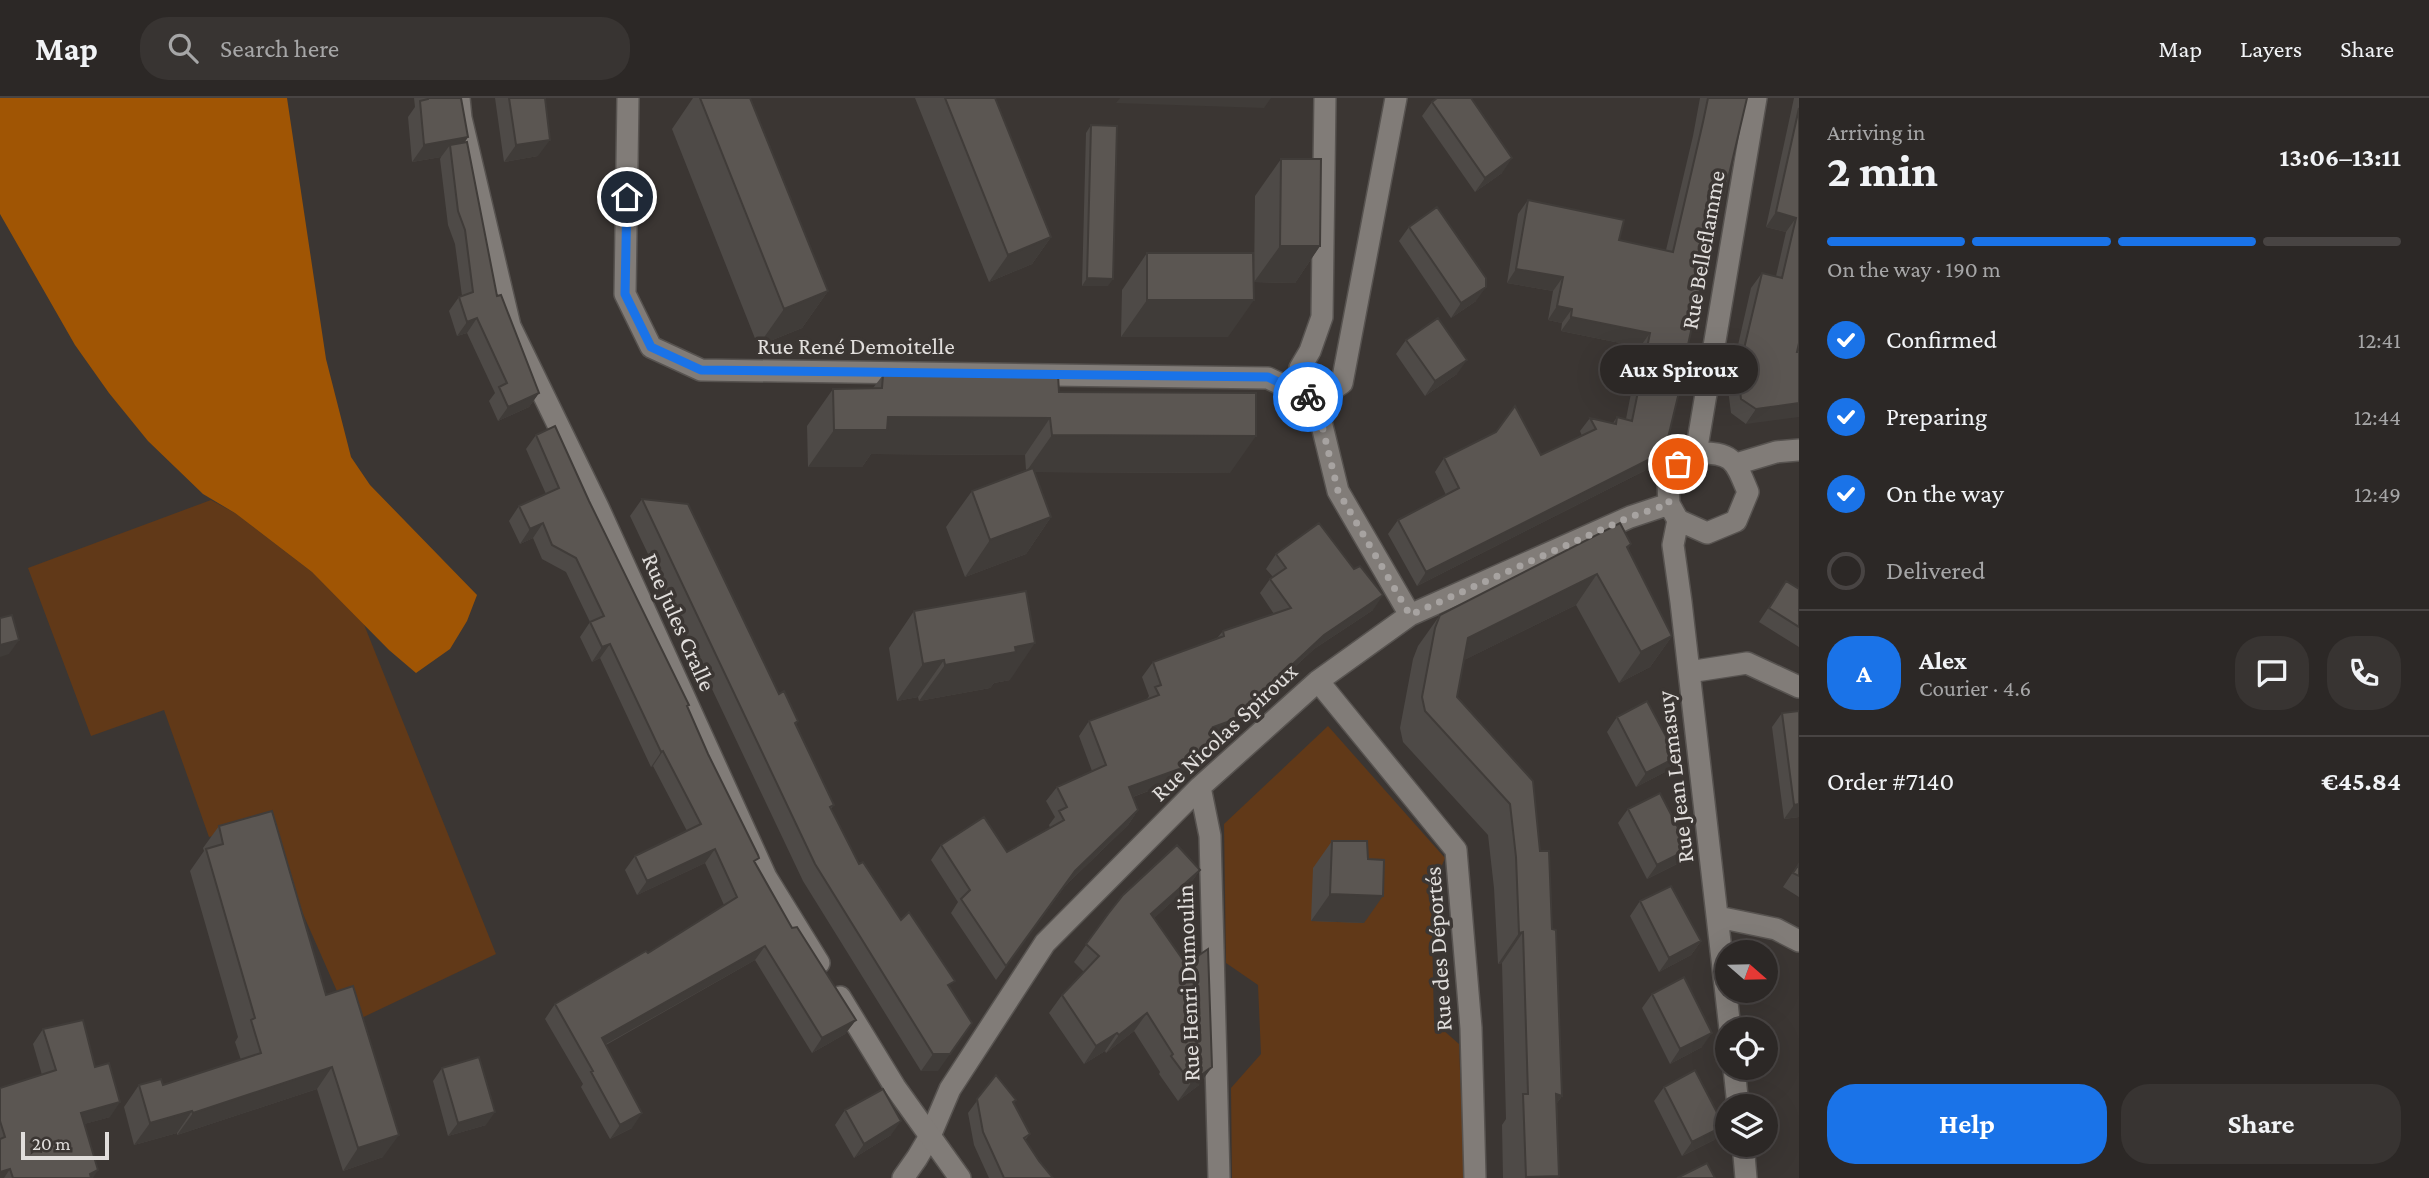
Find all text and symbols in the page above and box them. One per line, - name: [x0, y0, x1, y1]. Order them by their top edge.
- search box: [140, 17, 630, 80]
- icon: search: [164, 29, 202, 67]
- text: Map: [35, 30, 98, 67]
- text: Search here: [220, 34, 339, 63]
- text: Map: [2158, 35, 2202, 62]
- text: Layers: [2240, 35, 2302, 62]
- text: Share: [2340, 35, 2394, 62]
- text: Arriving in: [1827, 119, 1925, 145]
- text: 13:06–13:11: [2280, 143, 2401, 172]
- text: 2 min: [1827, 145, 1938, 196]
- pin: [597, 167, 657, 227]
- street label: Rue Belleflamme: [1675, 168, 1730, 331]
- icon: home: [608, 178, 646, 216]
- text: On the way · 190 m: [1827, 256, 2001, 282]
- icon: check: [1827, 321, 1865, 359]
- text: Confirmed: [1886, 325, 1997, 354]
- text: 12:41: [2358, 327, 2401, 353]
- street label: Rue René Demoitelle: [757, 332, 955, 359]
- callout: Aux Spiroux: [1599, 345, 1757, 394]
- text: Aux Spiroux: [1620, 356, 1738, 382]
- courier: [1273, 362, 1343, 432]
- icon: bike: [1289, 378, 1327, 416]
- icon: check: [1827, 398, 1865, 436]
- text: Preparing: [1886, 402, 1987, 431]
- text: 12:44: [2354, 404, 2401, 430]
- pin: [1648, 434, 1708, 494]
- icon: bag: [1659, 445, 1697, 483]
- icon: check: [1827, 475, 1865, 513]
- text: On the way: [1886, 479, 2004, 508]
- text: 12:49: [2354, 481, 2401, 507]
- street label: Rue Jules Cralle: [637, 549, 722, 695]
- text: Delivered: [1886, 556, 1985, 585]
- button: chat: [2235, 636, 2309, 710]
- button: phone: [2327, 636, 2401, 710]
- text: Alex: [1919, 646, 1967, 675]
- street label: Rue Nicolas Spiroux: [1145, 657, 1302, 806]
- text: A: [1856, 659, 1872, 688]
- text: Courier · 4.6: [1919, 675, 2031, 701]
- street label: Rue Jean Lemasuy: [1650, 689, 1698, 865]
- text: Order #7140: [1827, 767, 1954, 796]
- text: €45.84: [2321, 767, 2401, 796]
- street label: Rue des Déportés: [1418, 866, 1457, 1032]
- street label: Rue Henri Dumoulin: [1171, 884, 1204, 1082]
- north arrow: [1715, 940, 1778, 1003]
- map controls: [1715, 940, 1778, 1157]
- button: locate: [1715, 1017, 1778, 1080]
- button: Help: [1827, 1084, 2107, 1164]
- button: Share: [2121, 1084, 2401, 1164]
- button: layers: [1715, 1094, 1778, 1157]
- scale bar: [21, 1129, 108, 1161]
- text: 20 m: [32, 1133, 71, 1154]

